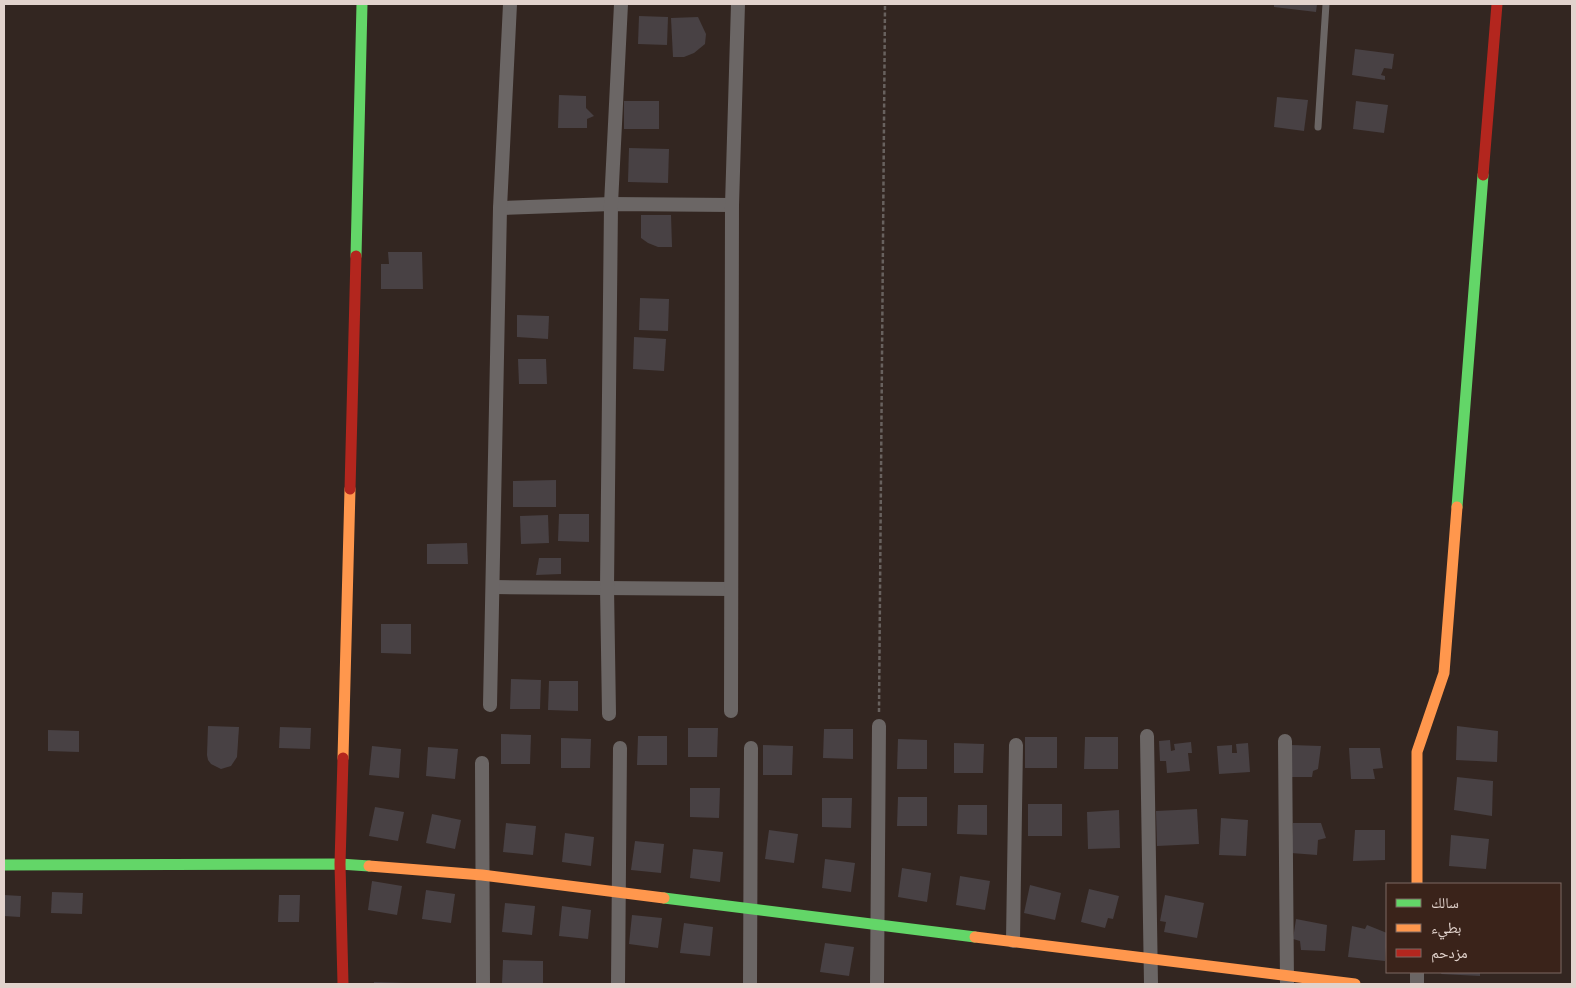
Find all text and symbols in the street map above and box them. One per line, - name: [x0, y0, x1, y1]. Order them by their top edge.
- legend: [1386, 883, 1561, 973]
- text: سالك: [1431, 893, 1459, 912]
- text: بطيء: [1431, 918, 1461, 940]
- text: مزدحم: [1431, 943, 1468, 963]

